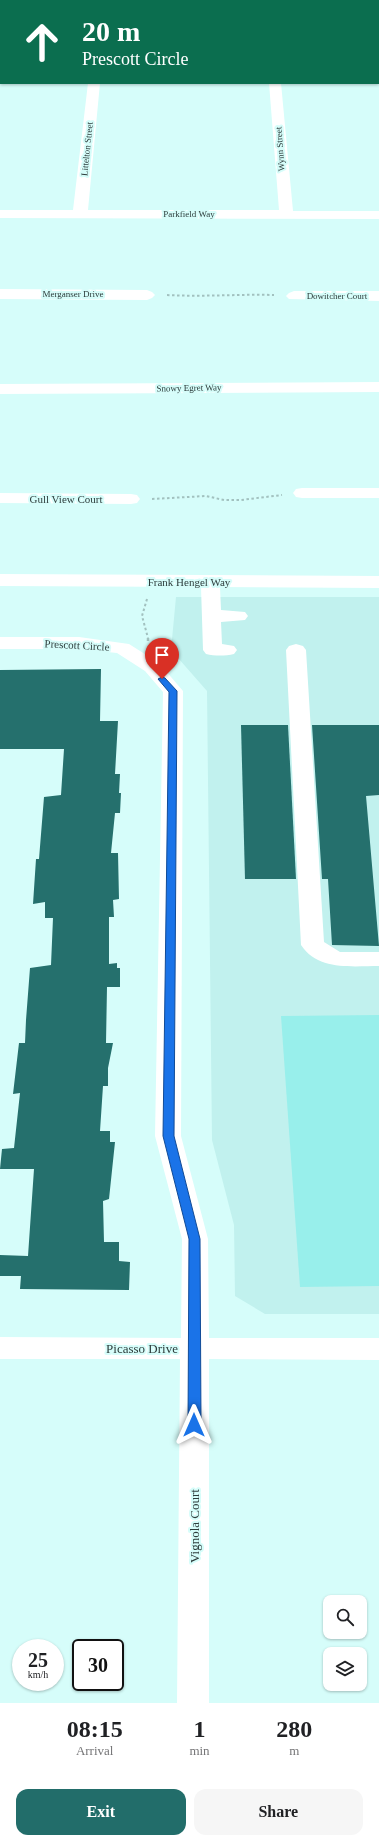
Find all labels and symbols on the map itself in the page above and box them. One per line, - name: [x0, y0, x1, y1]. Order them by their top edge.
- street label: Littelton Street: [79, 121, 95, 176]
- street label: Wynn Street: [273, 126, 287, 172]
- street label: Parkfield Way: [163, 209, 215, 219]
- street label: Merganser Drive: [42, 289, 104, 299]
- street label: Dowitcher Court: [307, 291, 368, 301]
- street label: Snowy Egret Way: [156, 382, 222, 394]
- street label: Gull View Court: [29, 493, 103, 505]
- street label: Frank Hengel Way: [148, 576, 231, 588]
- street label: Prescott Circle: [44, 637, 110, 653]
- pin: [145, 638, 179, 679]
- street label: Picasso Drive: [106, 1341, 178, 1356]
- position arrow: [173, 1404, 215, 1446]
- street label: Vignola Court: [187, 1489, 202, 1563]
- speed limit sign: 30: [72, 1639, 124, 1691]

